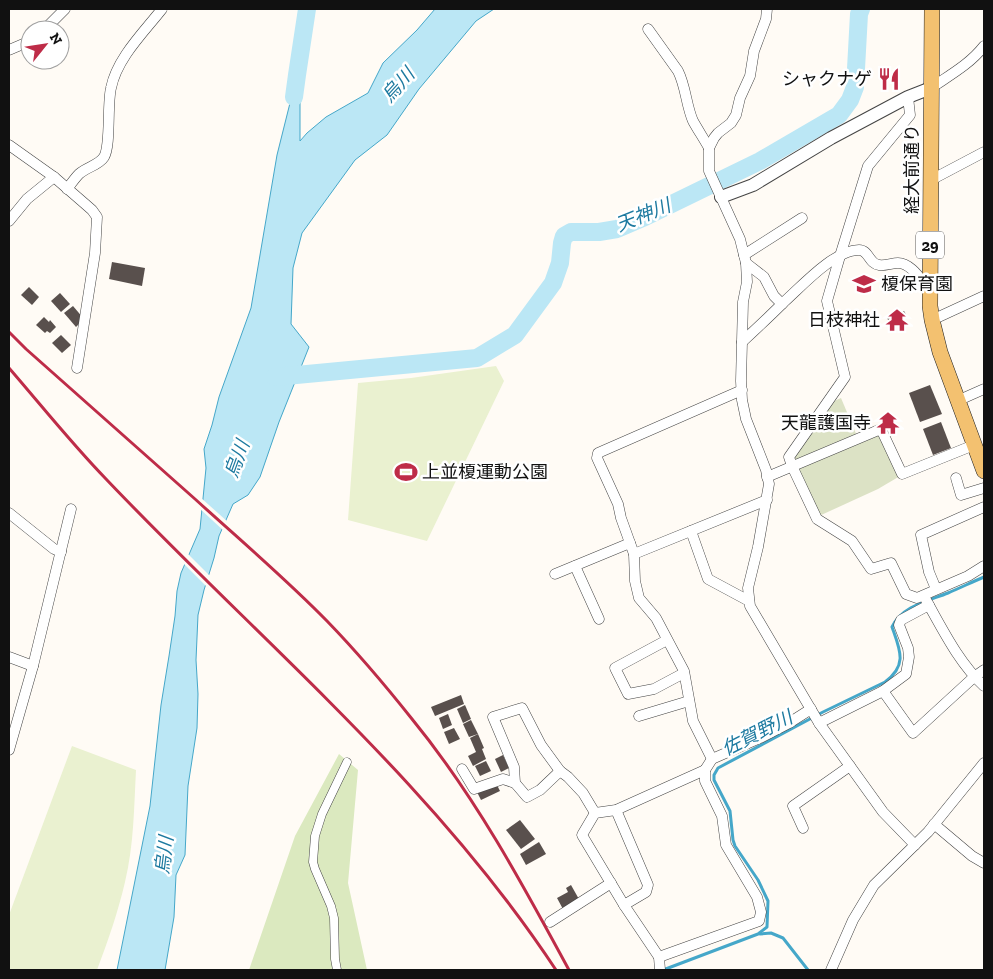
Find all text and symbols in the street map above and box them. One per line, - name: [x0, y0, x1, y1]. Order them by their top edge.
- north arrow: [20, 20, 70, 70]
- text: N: [46, 30, 66, 48]
- water label: 烏川: [377, 62, 421, 107]
- restaurant icon: シャクナゲ: [876, 66, 902, 92]
- place label: シャクナゲ: [782, 68, 872, 90]
- street label: 経大前通り: [901, 124, 923, 214]
- water label: 天神川: [612, 193, 676, 236]
- road number: 29: [916, 232, 944, 258]
- school or university icon: 榎保育園: [851, 271, 877, 297]
- place label: 榎保育園: [881, 273, 953, 295]
- temple icon: 日枝神社: [884, 307, 910, 333]
- place label: 日枝神社: [808, 309, 880, 331]
- temple icon: 天龍護国寺: [875, 410, 901, 436]
- place label: 天龍護国寺: [781, 412, 871, 434]
- water label: 烏川: [220, 435, 255, 481]
- sports icon: 上並榎運動公園: [393, 459, 419, 485]
- place label: 上並榎運動公園: [422, 461, 548, 483]
- water label: 佐賀野川: [718, 705, 798, 761]
- water label: 烏川: [150, 833, 178, 875]

